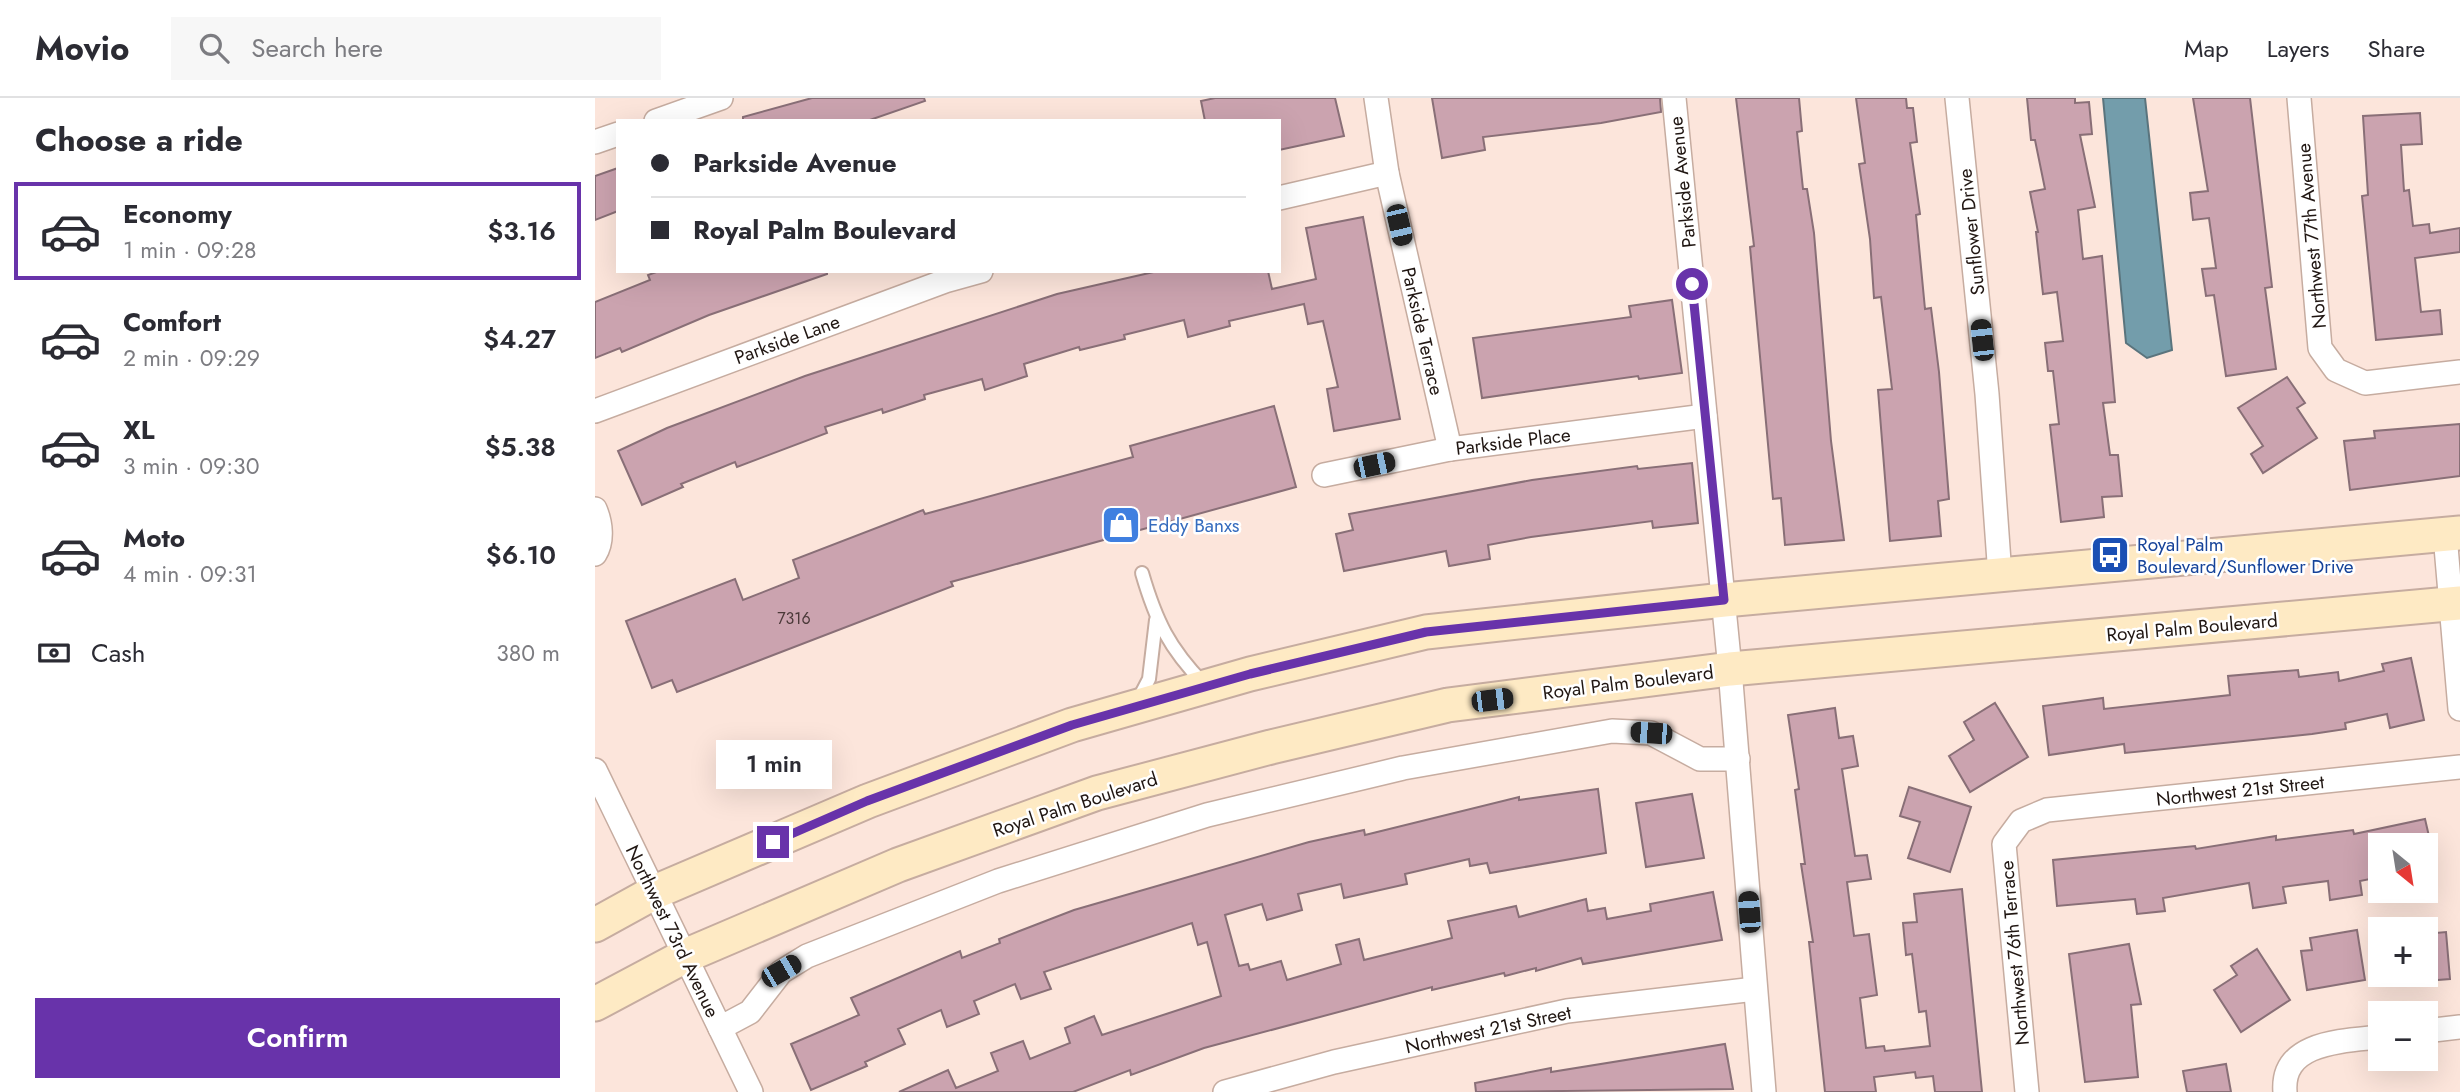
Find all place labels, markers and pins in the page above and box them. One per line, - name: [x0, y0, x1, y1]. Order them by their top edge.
- shop icon: Eddy Banxs: [1100, 504, 1142, 546]
- place label: Eddy Banxs: [1148, 512, 1240, 539]
- place label: Royal Palm Boulevard/Sunflower Drive: [2137, 531, 2354, 580]
- bus stop icon: Royal Palm Boulevard/Sunflower Drive: [2089, 534, 2131, 576]

